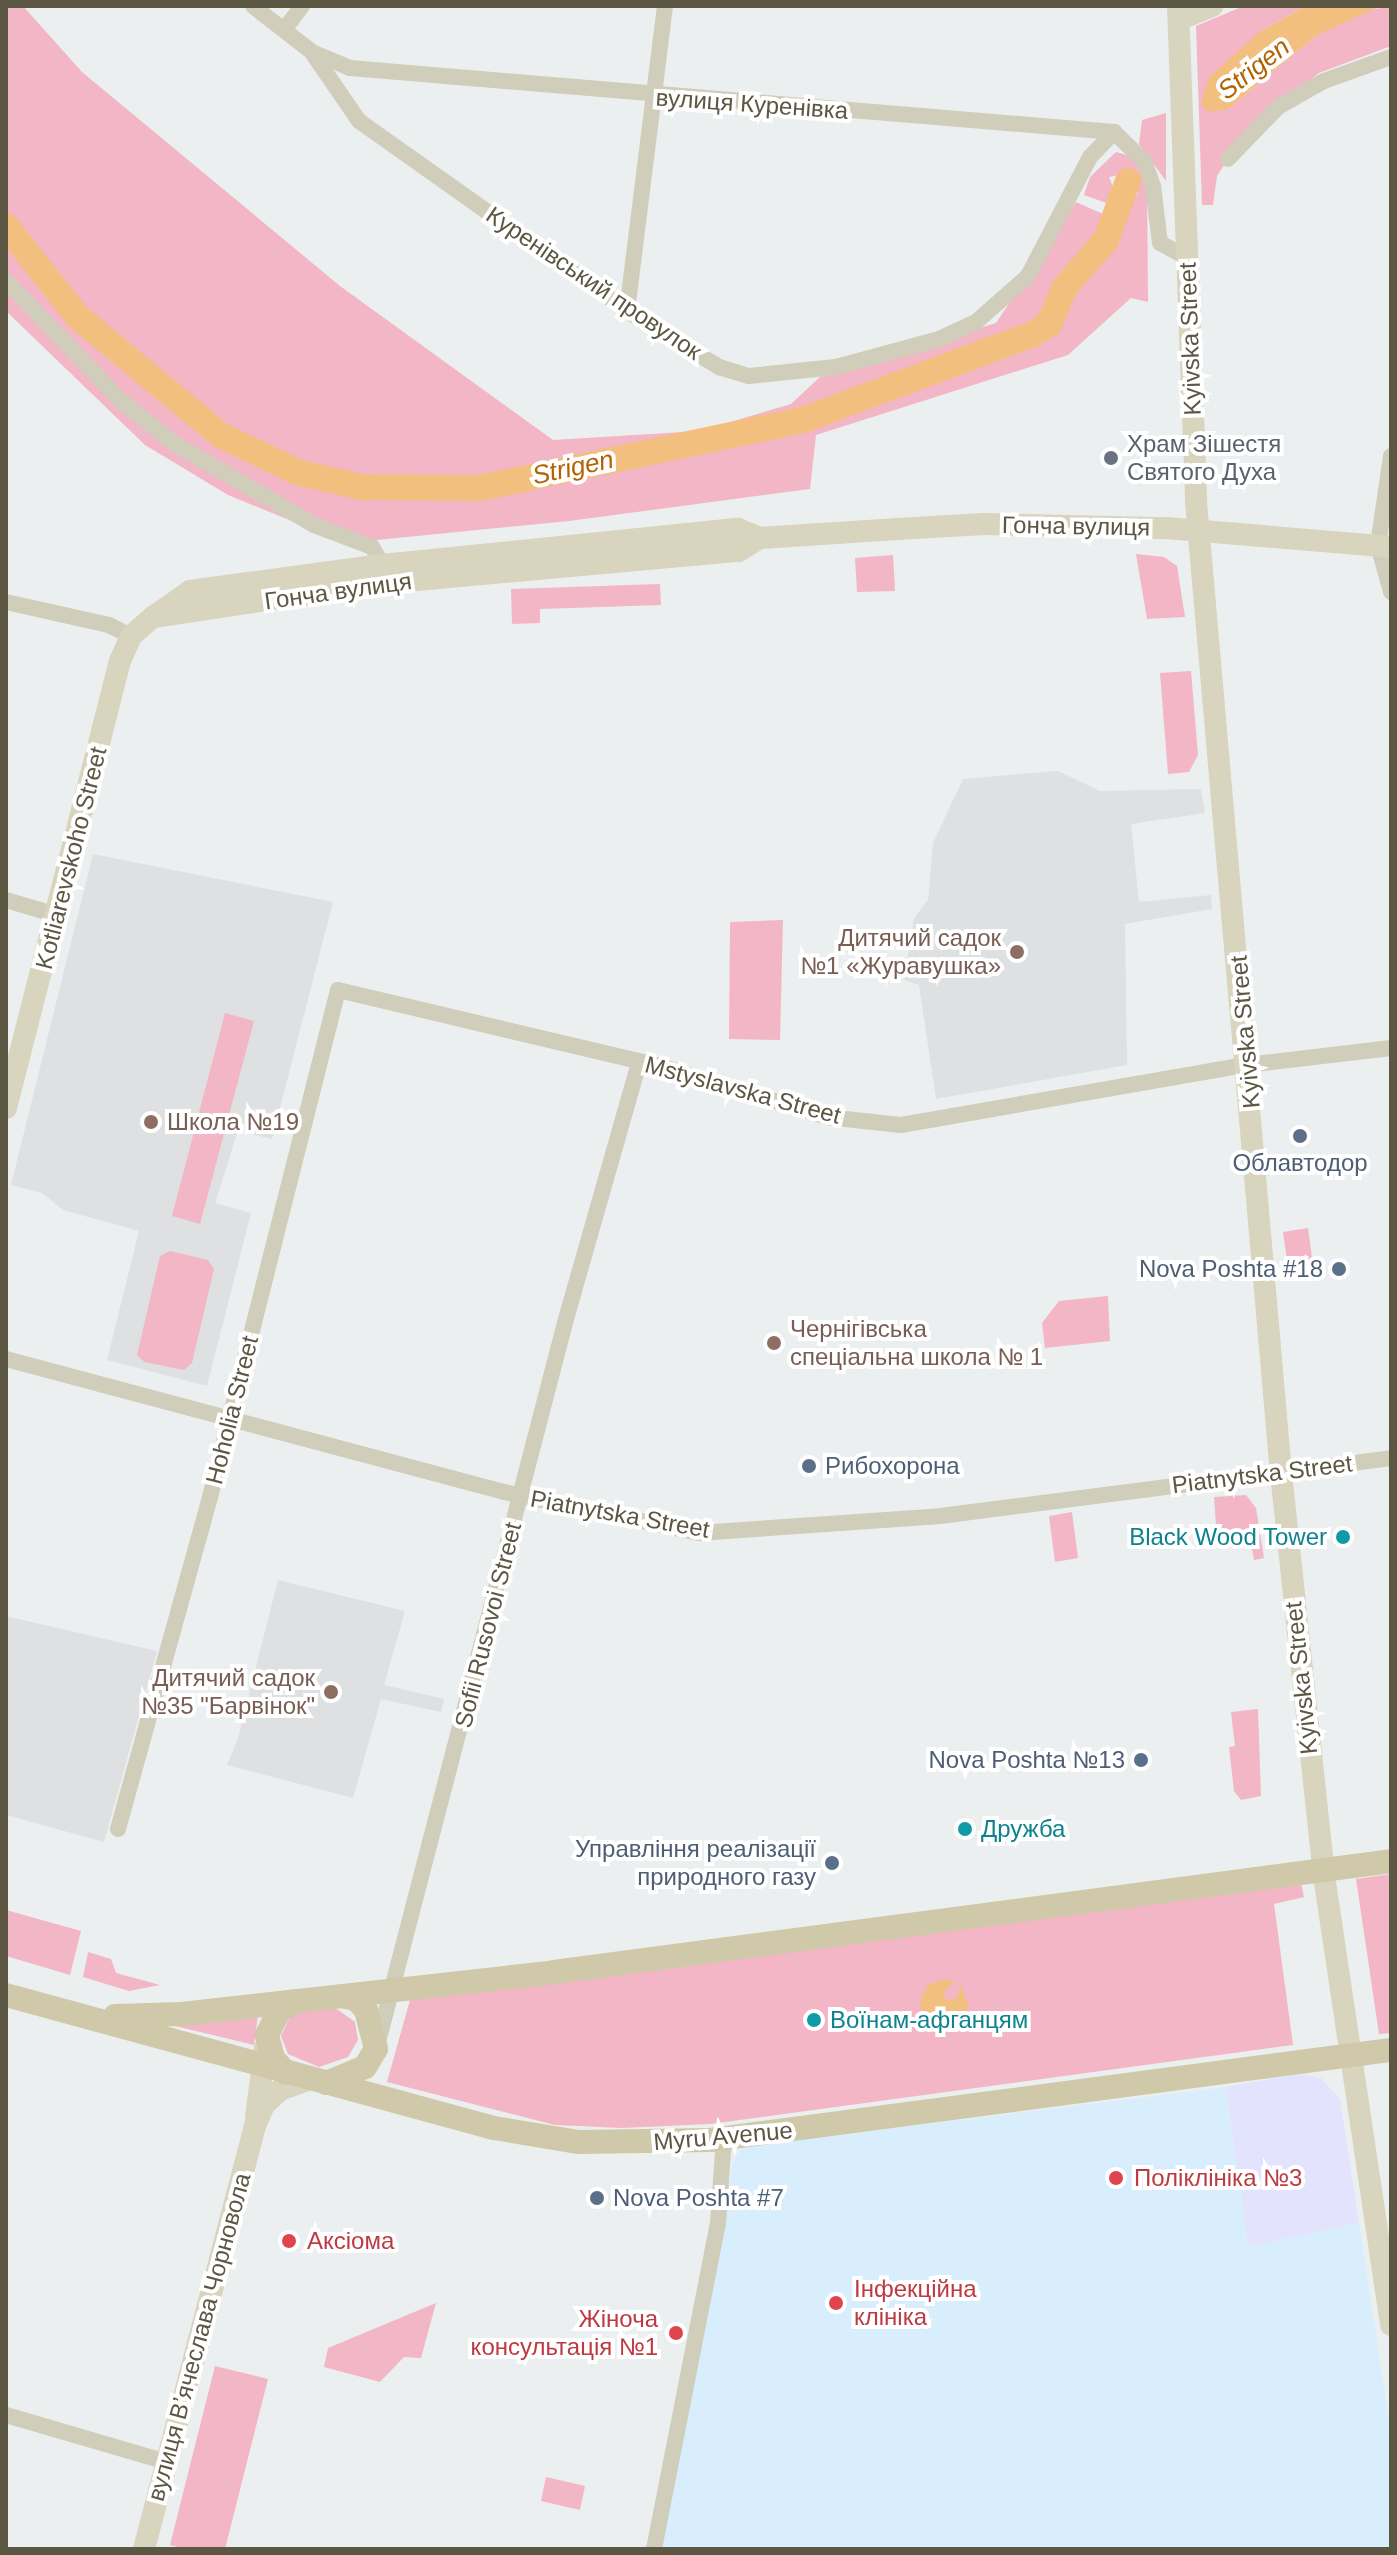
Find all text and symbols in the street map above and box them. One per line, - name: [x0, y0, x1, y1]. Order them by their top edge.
- water label: Strigen: [1212, 31, 1296, 107]
- street label: вулиця Куренівка: [655, 83, 849, 125]
- street label: Куренівський провулок: [481, 200, 707, 366]
- street label: Kyivska Street: [1173, 262, 1207, 416]
- place label: Храм Зішестя Святого Духа: [1127, 430, 1281, 486]
- water label: Strigen: [529, 444, 617, 492]
- marker: Храм Зішестя Святого Духа: [1102, 449, 1120, 467]
- street label: Гонча вулиця: [1002, 510, 1150, 542]
- street label: Гонча вулиця: [263, 566, 413, 616]
- street label: Kotliarevskoho Street: [29, 744, 113, 972]
- place label: Дитячий садок №1 «Журавушка»: [800, 924, 1001, 980]
- marker: Дитячий садок №1 «Журавушка»: [1008, 943, 1026, 961]
- street label: Kyivska Street: [1224, 954, 1266, 1110]
- street label: Mstyslavska Street: [642, 1050, 844, 1130]
- place label: Школа №19: [167, 1108, 299, 1136]
- marker: Школа №19: [142, 1113, 160, 1131]
- marker: Облавтодор: [1291, 1127, 1309, 1145]
- place label: Облавтодор: [1232, 1149, 1368, 1177]
- place label: Nova Poshta #18: [1139, 1255, 1323, 1283]
- marker: Nova Poshta #18: [1330, 1260, 1348, 1278]
- place label: Чернігівська спеціальна школа № 1: [790, 1315, 1043, 1371]
- street label: Hoholia Street: [200, 1333, 264, 1487]
- marker: Чернігівська спеціальна школа № 1: [765, 1334, 783, 1352]
- street label: Piatnytska Street: [1170, 1449, 1354, 1499]
- place label: Рибохорона: [825, 1452, 960, 1480]
- marker: Рибохорона: [800, 1457, 818, 1475]
- street label: Piatnytska Street: [528, 1484, 712, 1544]
- street label: Sofii Rusovoi Street: [449, 1519, 527, 1731]
- place label: Black Wood Tower: [1129, 1523, 1327, 1551]
- marker: Black Wood Tower: [1334, 1528, 1352, 1546]
- street label: Kyivska Street: [1279, 1600, 1323, 1756]
- place label: Дитячий садок №35 "Барвінок": [141, 1664, 315, 1720]
- marker: Дитячий садок №35 "Барвінок": [322, 1683, 340, 1701]
- place label: Nova Poshta №13: [928, 1746, 1125, 1774]
- marker: Nova Poshta №13: [1132, 1751, 1150, 1769]
- place label: Дружба: [981, 1815, 1065, 1843]
- marker: Дружба: [956, 1820, 974, 1838]
- place label: Управління реалізації природного газу: [575, 1835, 816, 1891]
- marker: Управління реалізації природного газу: [823, 1854, 841, 1872]
- place label: Воїнам-афганцям: [830, 2006, 1028, 2034]
- marker: Воїнам-афганцям: [805, 2011, 823, 2029]
- street label: Myru Avenue: [652, 2116, 794, 2156]
- place label: Поліклініка №3: [1134, 2164, 1302, 2192]
- marker: Поліклініка №3: [1105, 2167, 1127, 2189]
- street label: вулиця Вʼячеслава Чорновола: [141, 2170, 257, 2504]
- place label: Nova Poshta #7: [613, 2184, 784, 2212]
- marker: Nova Poshta #7: [588, 2189, 606, 2207]
- place label: Аксіома: [307, 2227, 394, 2255]
- marker: Аксіома: [278, 2230, 300, 2252]
- place label: Інфекційна клініка: [854, 2275, 977, 2331]
- marker: Інфекційна клініка: [825, 2292, 847, 2314]
- place label: Жіноча консультація №1: [471, 2305, 658, 2361]
- marker: Жіноча консультація №1: [665, 2322, 687, 2344]

